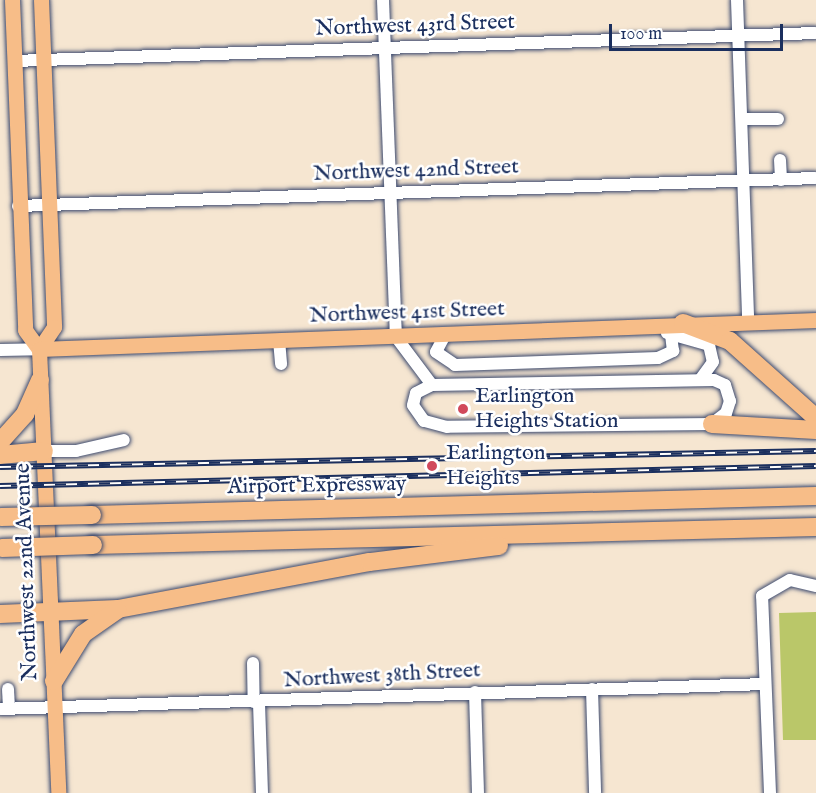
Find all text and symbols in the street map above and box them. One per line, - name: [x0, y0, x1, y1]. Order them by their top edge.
- street label: Northwest 43rd Street: [315, 9, 515, 43]
- scale bar: [612, 12, 786, 50]
- text: 100 m: [620, 23, 662, 46]
- street label: Northwest 42nd Street: [313, 154, 519, 188]
- street label: Northwest 41st Street: [309, 296, 505, 330]
- place label: Earlington Heights Station: [475, 383, 618, 434]
- marker: Earlington Heights Station: [456, 402, 470, 416]
- place label: Earlington Heights: [446, 440, 545, 492]
- marker: Earlington Heights: [423, 457, 441, 475]
- street label: Northwest 22nd Avenue: [10, 463, 44, 681]
- street label: Airport Expressway: [227, 471, 407, 501]
- street label: Northwest 38th Street: [283, 658, 481, 694]

